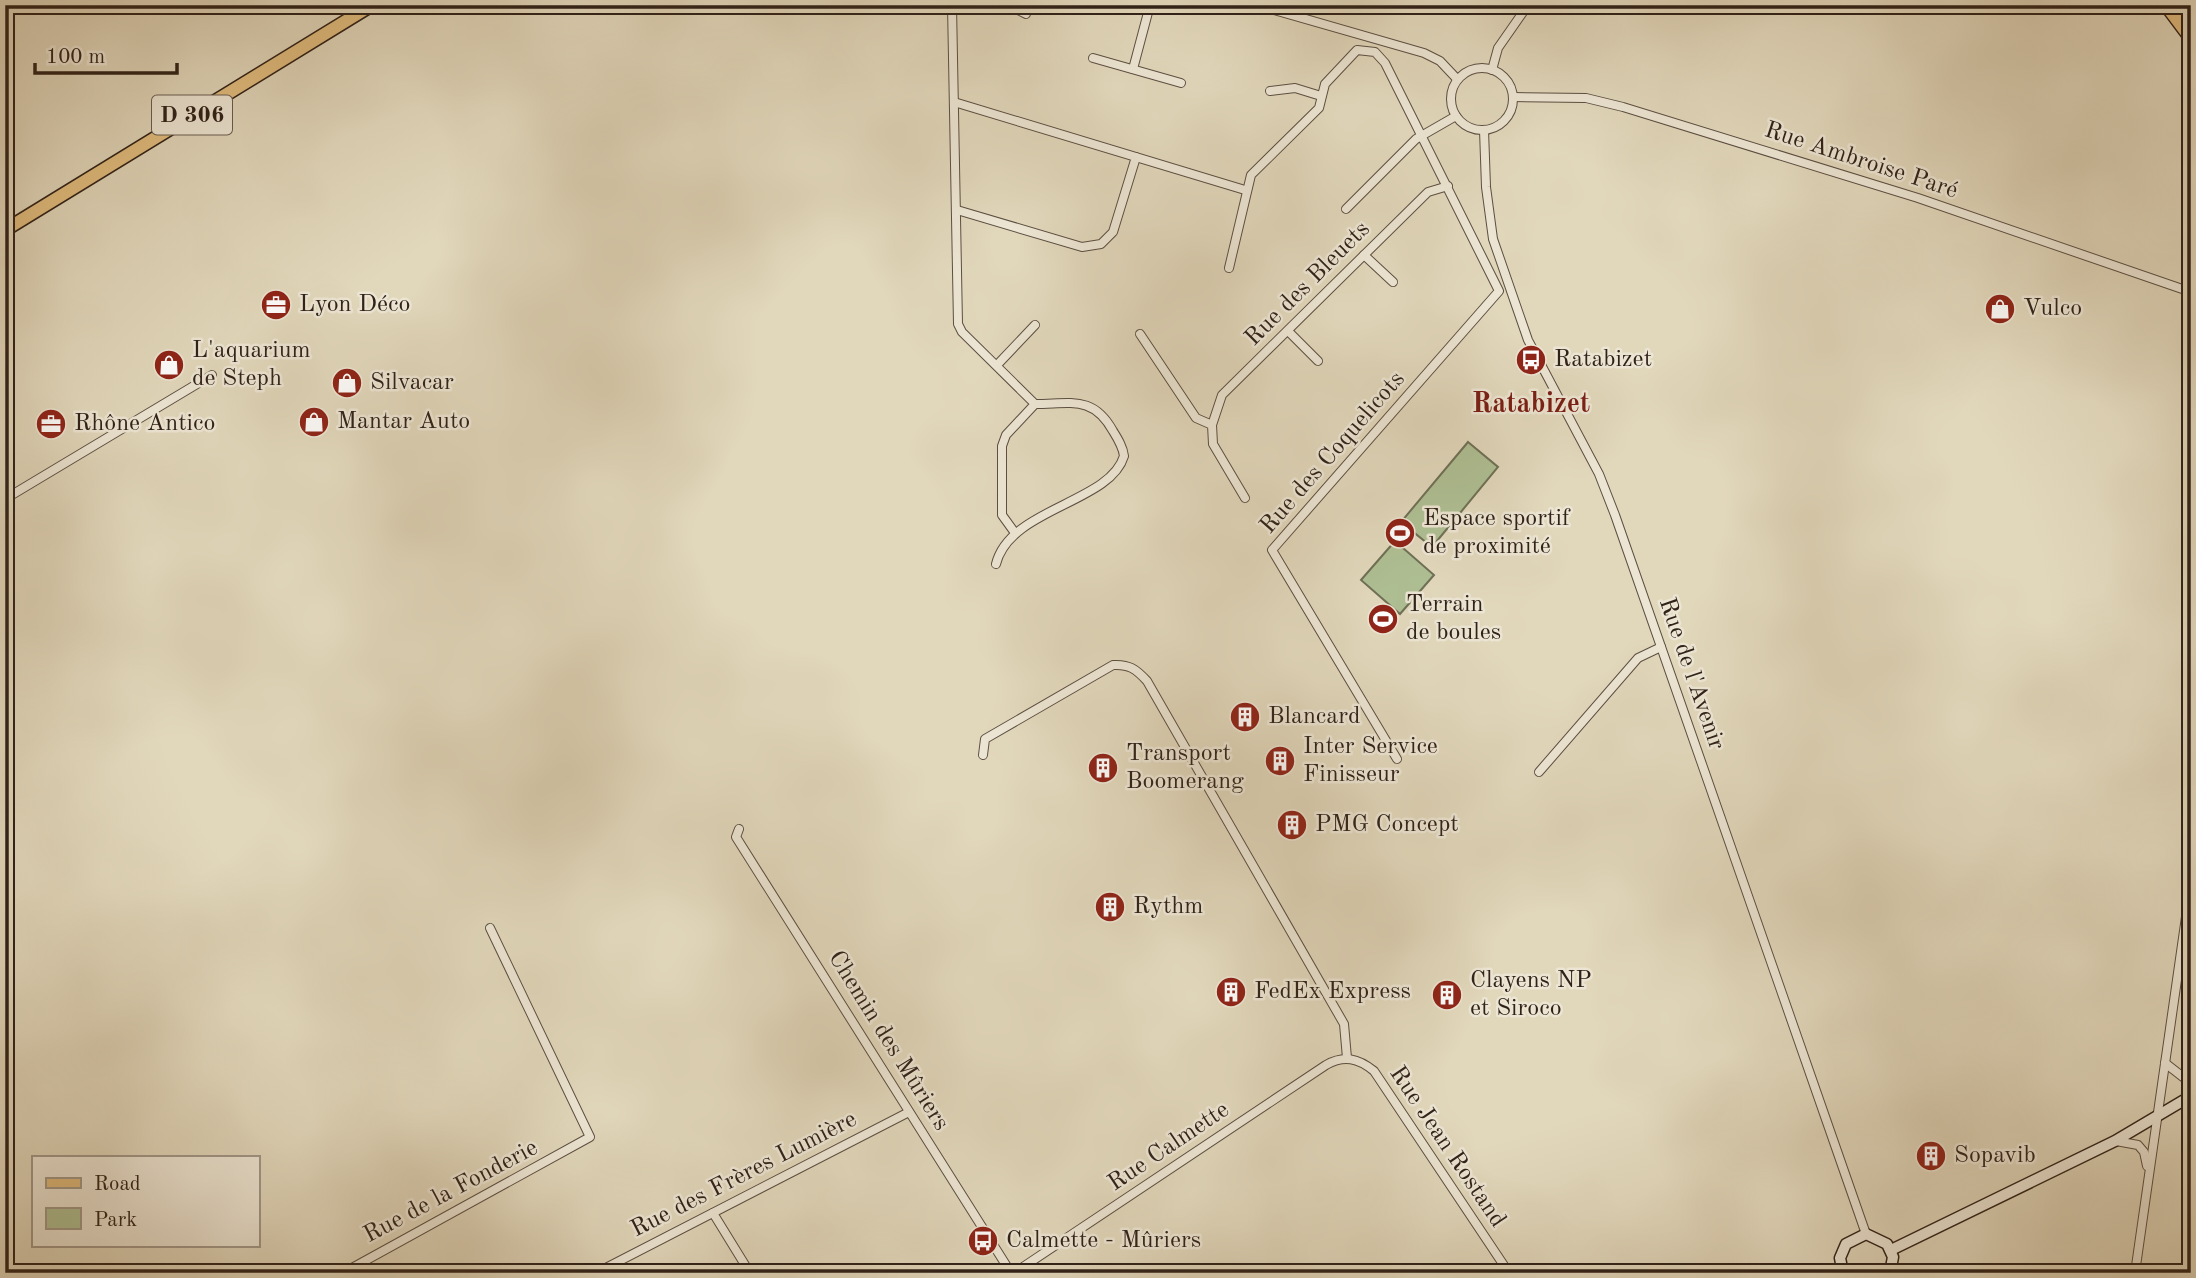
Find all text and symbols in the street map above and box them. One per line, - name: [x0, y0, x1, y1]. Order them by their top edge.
- scale bar: [35, 32, 177, 76]
- text: 100 m: [46, 47, 105, 68]
- road number: D 306: [152, 96, 232, 134]
- street label: Rue Ambroise Paré: [1761, 118, 1961, 204]
- street label: Rue des Bleuets: [1241, 217, 1375, 351]
- office icon: Lyon Déco: [259, 288, 293, 322]
- shop icon: Vulco: [1983, 292, 2017, 326]
- place label: Lyon Déco: [299, 293, 410, 317]
- place label: Vulco: [2023, 297, 2082, 321]
- place label: L'aquarium de Steph: [192, 339, 311, 391]
- bus stop icon: Ratabizet: [1514, 343, 1548, 377]
- shop icon: L'aquarium de Steph: [152, 348, 186, 382]
- place label: Ratabizet: [1554, 348, 1652, 372]
- shop icon: Silvacar: [330, 366, 364, 400]
- street label: Rue des Coquelicots: [1256, 367, 1410, 539]
- place label: Silvacar: [370, 371, 454, 395]
- district label: Ratabizet: [1472, 391, 1590, 419]
- shop icon: Mantar Auto: [297, 405, 331, 439]
- office icon: Rhône Antico: [34, 407, 68, 441]
- place label: Mantar Auto: [337, 410, 470, 434]
- place label: Rhône Antico: [74, 412, 215, 436]
- place label: Espace sportif de proximité: [1423, 507, 1571, 559]
- sports icon: Espace sportif de proximité: [1383, 516, 1417, 550]
- place label: Terrain de boules: [1406, 593, 1501, 645]
- street label: Rue de l'Avenir: [1654, 595, 1728, 753]
- sports icon: Terrain de boules: [1366, 602, 1400, 636]
- building icon: Blancard: [1228, 700, 1262, 734]
- place label: Blancard: [1268, 705, 1361, 729]
- place label: Inter Service Finisseur: [1303, 735, 1438, 787]
- place label: Transport Boomerang: [1126, 742, 1244, 794]
- building icon: Inter Service Finisseur: [1263, 744, 1297, 778]
- building icon: Transport Boomerang: [1086, 751, 1120, 785]
- building icon: PMG Concept: [1275, 808, 1309, 842]
- place label: PMG Concept: [1315, 813, 1459, 837]
- building icon: Rythm: [1093, 890, 1127, 924]
- place label: Rythm: [1133, 895, 1203, 919]
- street label: Chemin des Mûriers: [823, 947, 953, 1135]
- place label: Clayens NP et Siroco: [1470, 969, 1592, 1021]
- building icon: FedEx Express: [1214, 975, 1248, 1009]
- building icon: Clayens NP et Siroco: [1430, 978, 1464, 1012]
- place label: FedEx Express: [1254, 980, 1411, 1004]
- street label: Rue Jean Rostand: [1384, 1062, 1510, 1232]
- street label: Rue Calmette: [1104, 1098, 1234, 1196]
- street label: Rue des Frères Lumière: [627, 1108, 861, 1242]
- street label: Rue de la Fonderie: [360, 1136, 542, 1248]
- building icon: Sopavib: [1914, 1139, 1948, 1173]
- place label: Sopavib: [1954, 1144, 2036, 1168]
- legend: [32, 1156, 259, 1246]
- text: Road: [94, 1174, 141, 1195]
- text: Park: [94, 1210, 137, 1231]
- bus stop icon: Calmette - Mûriers: [966, 1224, 1000, 1258]
- place label: Calmette - Mûriers: [1006, 1229, 1201, 1253]

